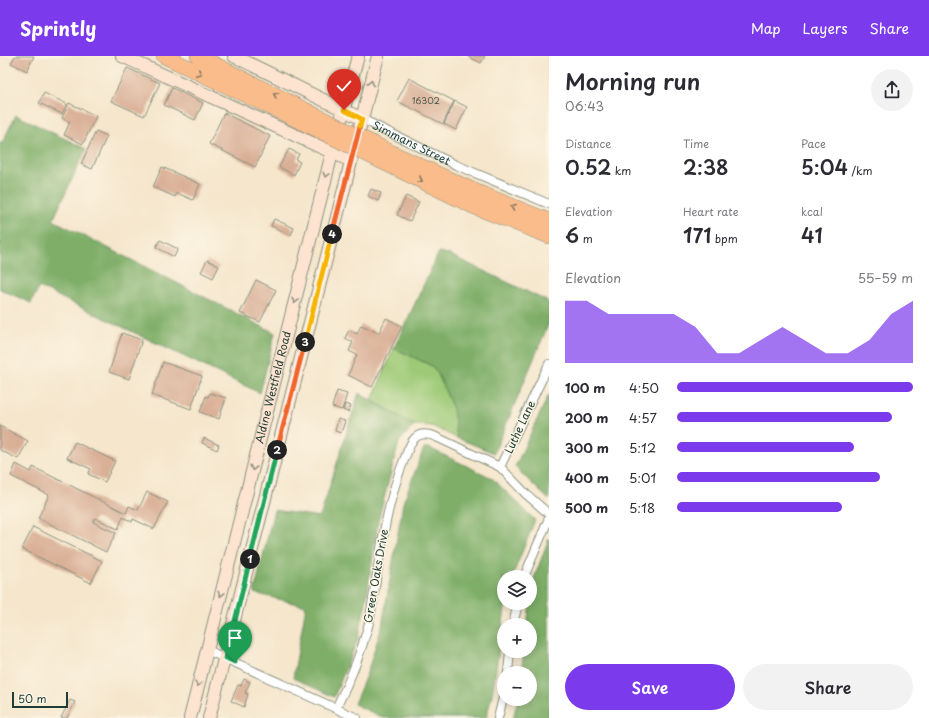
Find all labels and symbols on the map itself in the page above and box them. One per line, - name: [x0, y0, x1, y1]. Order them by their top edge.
- one-way arrow: [195, 68, 202, 76]
- pin: [327, 69, 361, 110]
- one-way arrow: [366, 80, 374, 86]
- one-way arrow: [272, 92, 280, 100]
- house number: 16302: [412, 93, 440, 107]
- street label: Simmans Street: [370, 116, 454, 169]
- one-way arrow: [323, 172, 331, 178]
- one-way arrow: [416, 175, 423, 183]
- one-way arrow: [509, 203, 516, 211]
- pin: 4: [322, 224, 342, 244]
- one-way arrow: [291, 297, 300, 304]
- street label: Aldine Westfield Road: [250, 329, 295, 445]
- pin: 3: [295, 332, 315, 352]
- street label: Luthe Lane: [500, 397, 539, 456]
- pin: 2: [267, 440, 287, 460]
- one-way arrow: [250, 465, 258, 471]
- street label: Green Oaks Drive: [359, 528, 392, 624]
- pin: 1: [240, 549, 260, 569]
- one-way arrow: [218, 591, 226, 597]
- pin: [218, 621, 252, 662]
- one-way arrow: [195, 681, 203, 687]
- scale bar: [12, 690, 68, 709]

